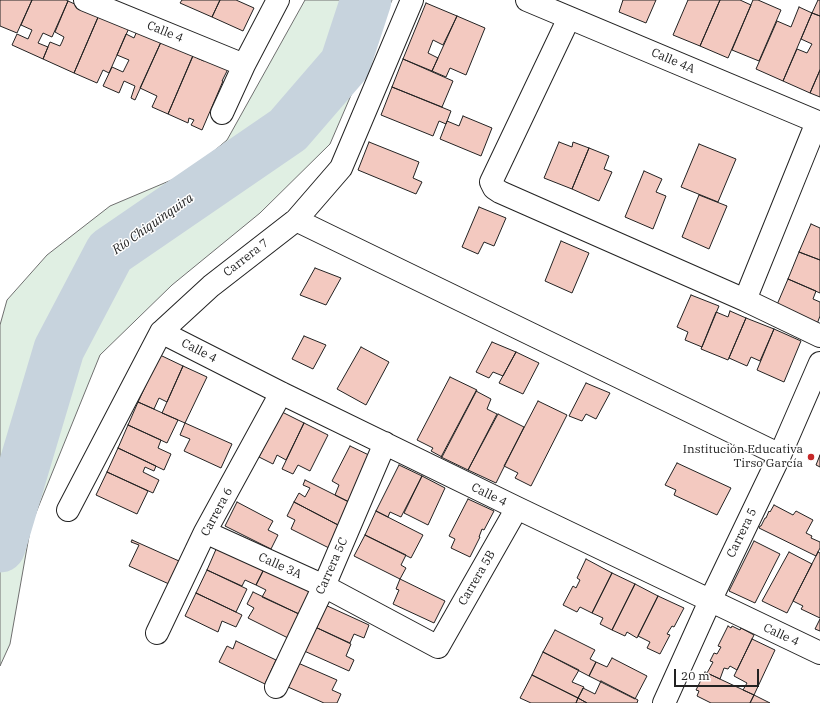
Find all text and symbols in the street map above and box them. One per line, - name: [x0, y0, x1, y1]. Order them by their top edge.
- street label: Calle 4: [145, 18, 185, 46]
- street label: Calle 4A: [649, 45, 697, 77]
- water label: Río Chiquinquira: [109, 190, 197, 258]
- street label: Carrera 7: [221, 236, 271, 280]
- street label: Calle 4: [179, 336, 219, 366]
- place label: Institución Educativa Tirso García: [683, 443, 803, 471]
- marker: Institución Educativa Tirso García: [806, 452, 816, 462]
- street label: Calle 4: [469, 480, 509, 510]
- street label: Carrera 6: [198, 485, 236, 539]
- street label: Carrera 5: [724, 506, 760, 560]
- street label: Carrera 5C: [313, 535, 351, 597]
- street label: Carrera 5B: [455, 548, 499, 608]
- street label: Calle 3A: [256, 550, 304, 582]
- street label: Calle 4: [761, 620, 801, 650]
- scale bar: [676, 661, 761, 687]
- text: 20 m: [681, 668, 710, 683]

